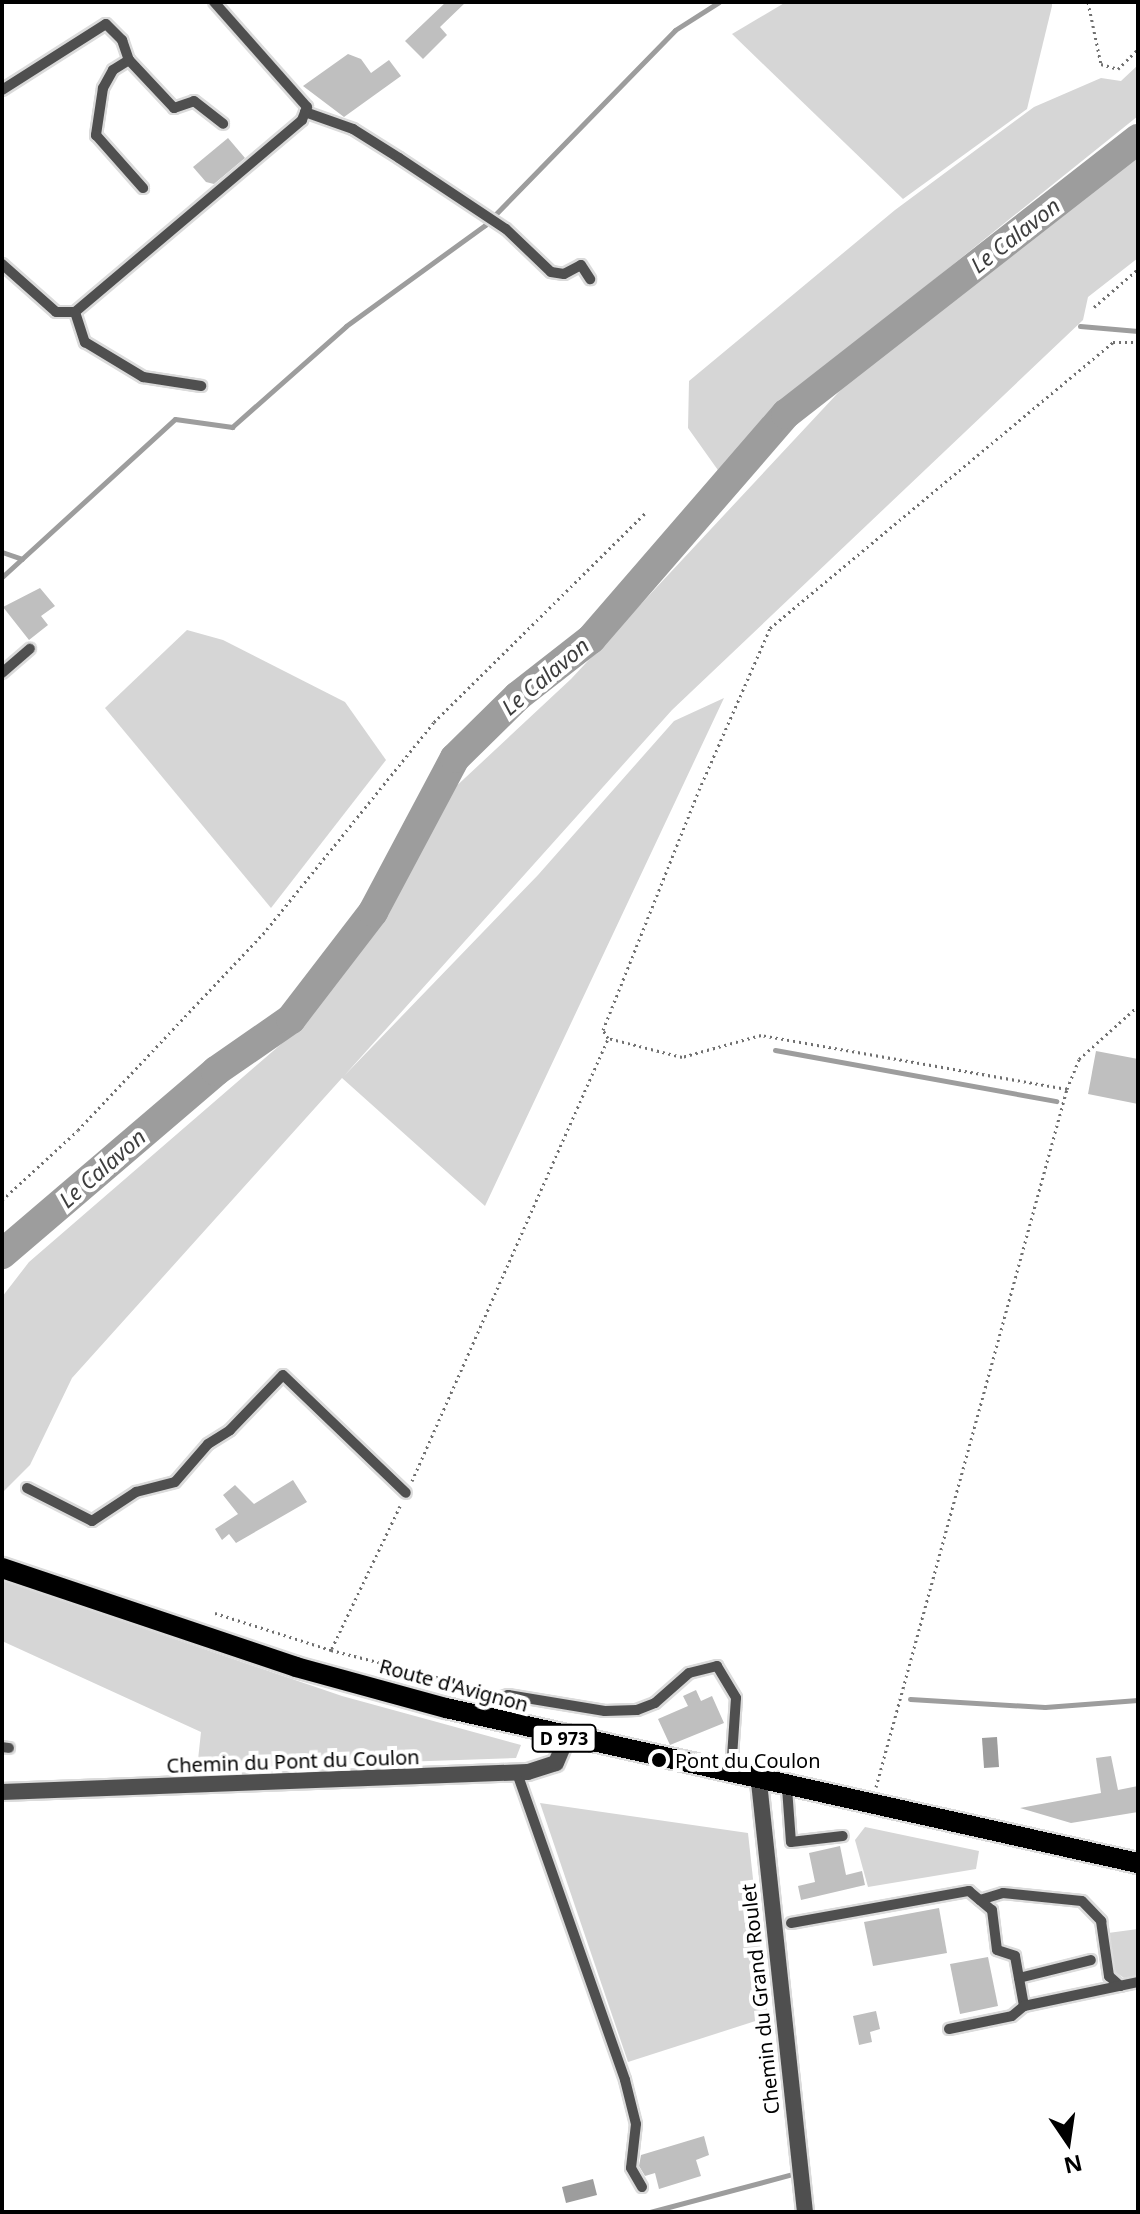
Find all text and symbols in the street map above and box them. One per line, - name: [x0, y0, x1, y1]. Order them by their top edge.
- water label: Le Calavon: [965, 192, 1065, 278]
- water label: Le Calavon: [496, 632, 594, 720]
- water label: Le Calavon: [53, 1123, 151, 1213]
- street label: Route d'Avignon: [377, 1654, 531, 1716]
- road number: D 973: [530, 1724, 598, 1752]
- street label: Chemin du Pont du Coulon: [166, 1745, 420, 1777]
- place label: Pont du Coulon: [675, 1748, 821, 1772]
- marker: Pont du Coulon: [650, 1751, 668, 1769]
- street label: Chemin du Grand Roulet: [736, 1883, 784, 2115]
- north arrow: [1028, 2102, 1108, 2182]
- text: N: [1061, 2149, 1085, 2182]

